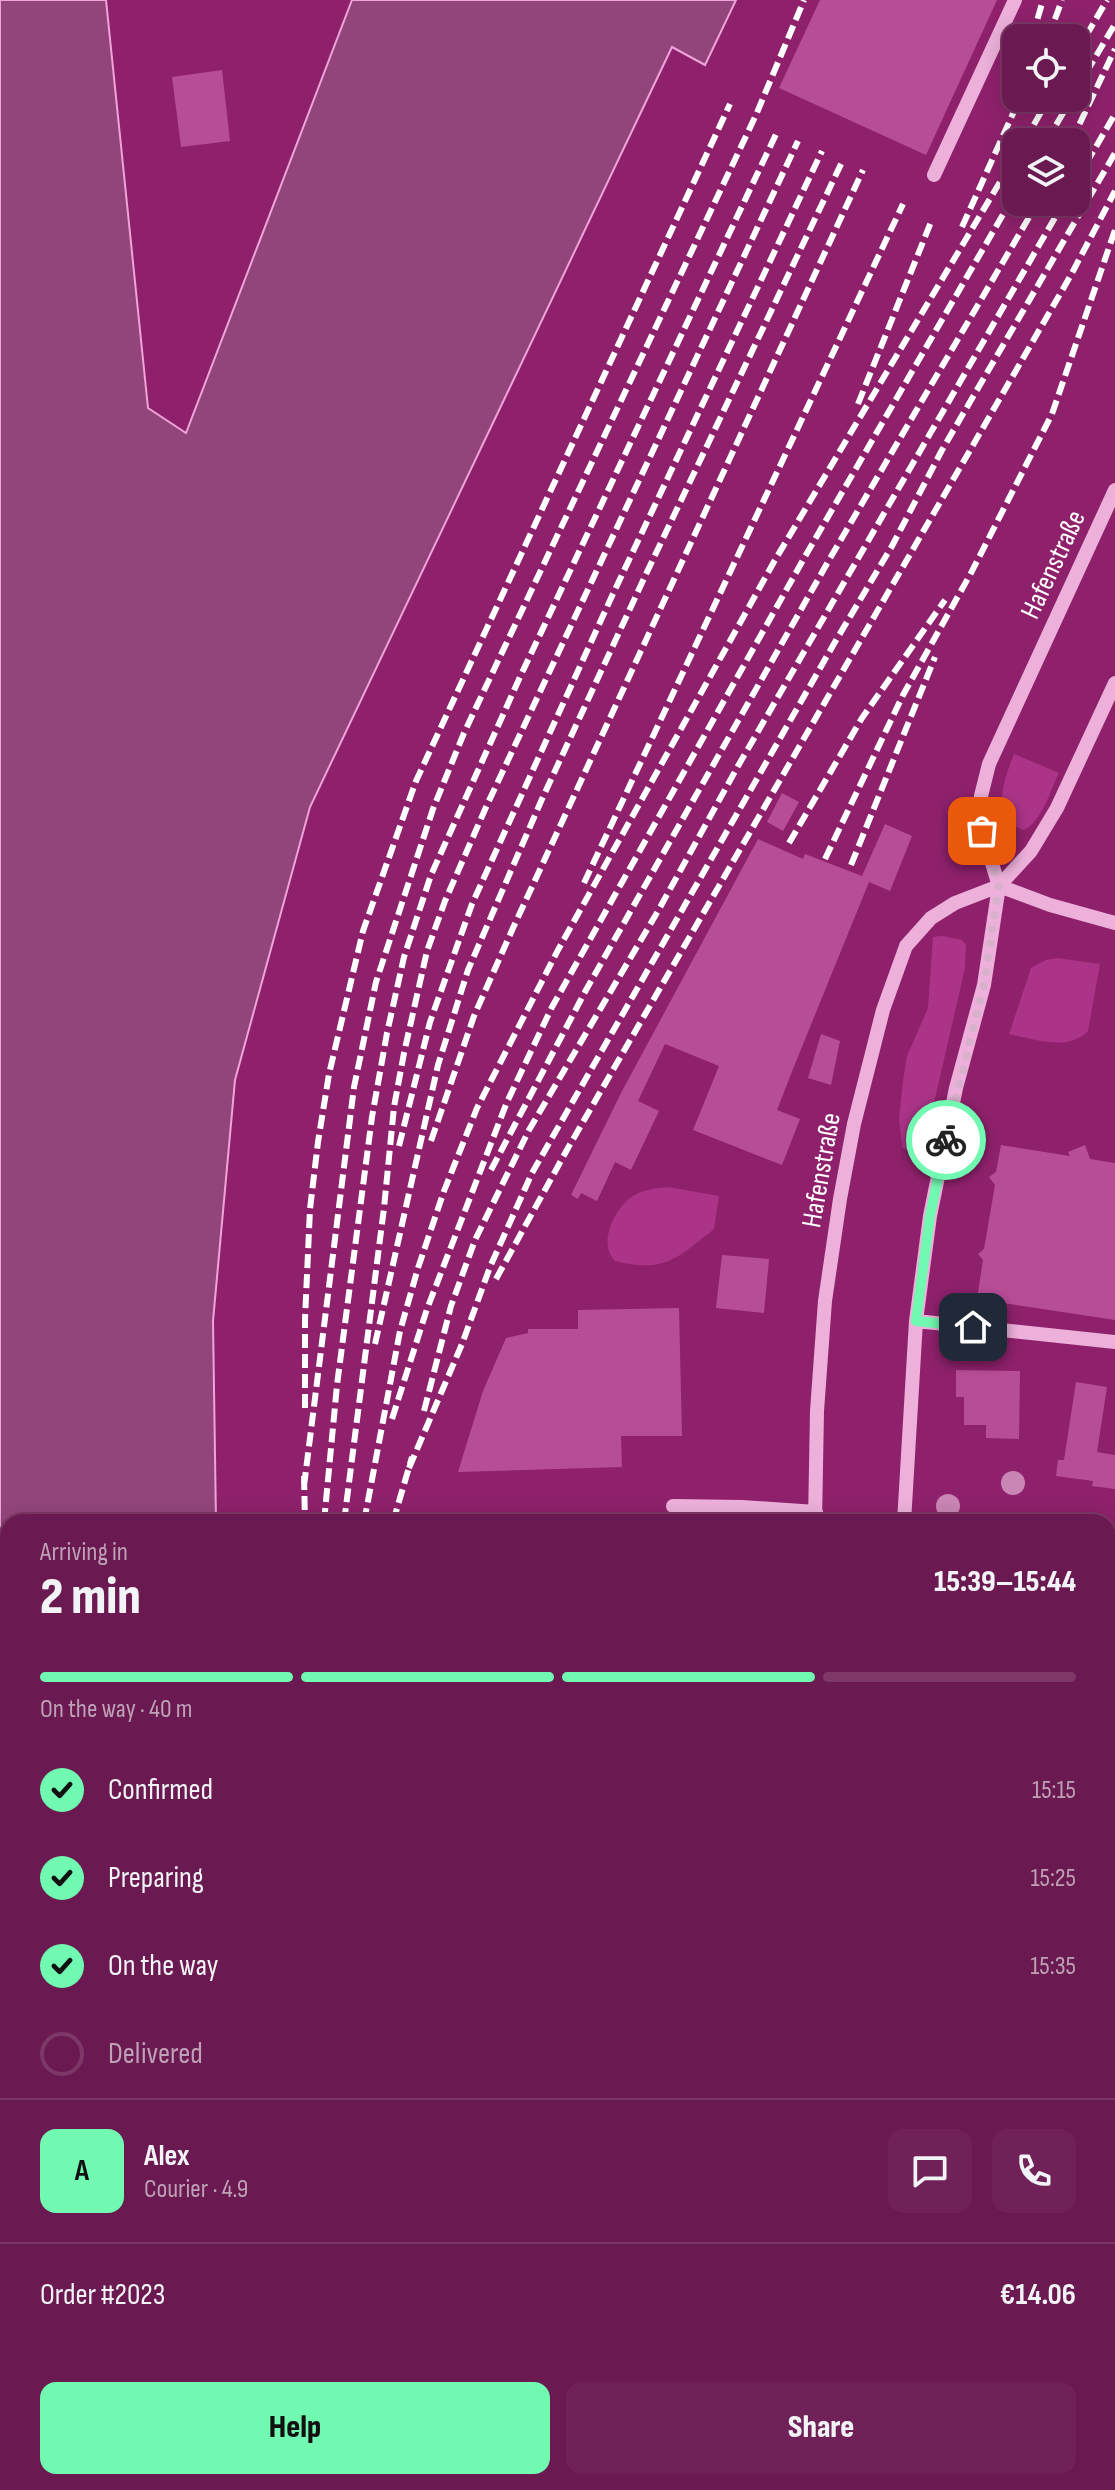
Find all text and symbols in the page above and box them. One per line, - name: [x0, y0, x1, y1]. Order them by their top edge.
- map controls: [1002, 24, 1090, 216]
- button: locate: [1002, 24, 1090, 112]
- button: layers: [1002, 128, 1090, 216]
- street label: Hafenstraße: [1014, 505, 1093, 624]
- pin: [948, 797, 1016, 865]
- icon: bag: [960, 809, 1004, 853]
- courier: [906, 1100, 986, 1180]
- street label: Hafenstraße: [795, 1110, 848, 1230]
- icon: bike: [924, 1118, 968, 1162]
- pin: [939, 1293, 1007, 1361]
- icon: home: [951, 1305, 995, 1349]
- text: Arriving in: [40, 1537, 128, 1568]
- text: 15:39–15:44: [934, 1564, 1076, 1600]
- text: 2 min: [40, 1566, 141, 1629]
- text: On the way · 40 m: [40, 1694, 192, 1725]
- icon: check: [40, 1768, 84, 1812]
- text: Confirmed: [108, 1772, 213, 1808]
- text: 15:15: [1032, 1775, 1076, 1806]
- icon: check: [40, 1856, 84, 1900]
- text: Preparing: [108, 1860, 204, 1896]
- text: 15:25: [1030, 1863, 1076, 1894]
- icon: check: [40, 1944, 84, 1988]
- text: On the way: [108, 1948, 218, 1984]
- text: 15:35: [1030, 1951, 1076, 1982]
- text: Delivered: [108, 2036, 203, 2072]
- button: chat: [888, 2129, 972, 2213]
- button: phone: [992, 2129, 1076, 2213]
- text: Alex: [144, 2138, 190, 2174]
- text: A: [75, 2153, 89, 2189]
- text: Courier · 4.9: [144, 2174, 248, 2205]
- text: Order #2023: [40, 2277, 165, 2313]
- text: €14.06: [1000, 2277, 1076, 2313]
- button: Help: [40, 2382, 550, 2474]
- button: Share: [566, 2382, 1076, 2474]

